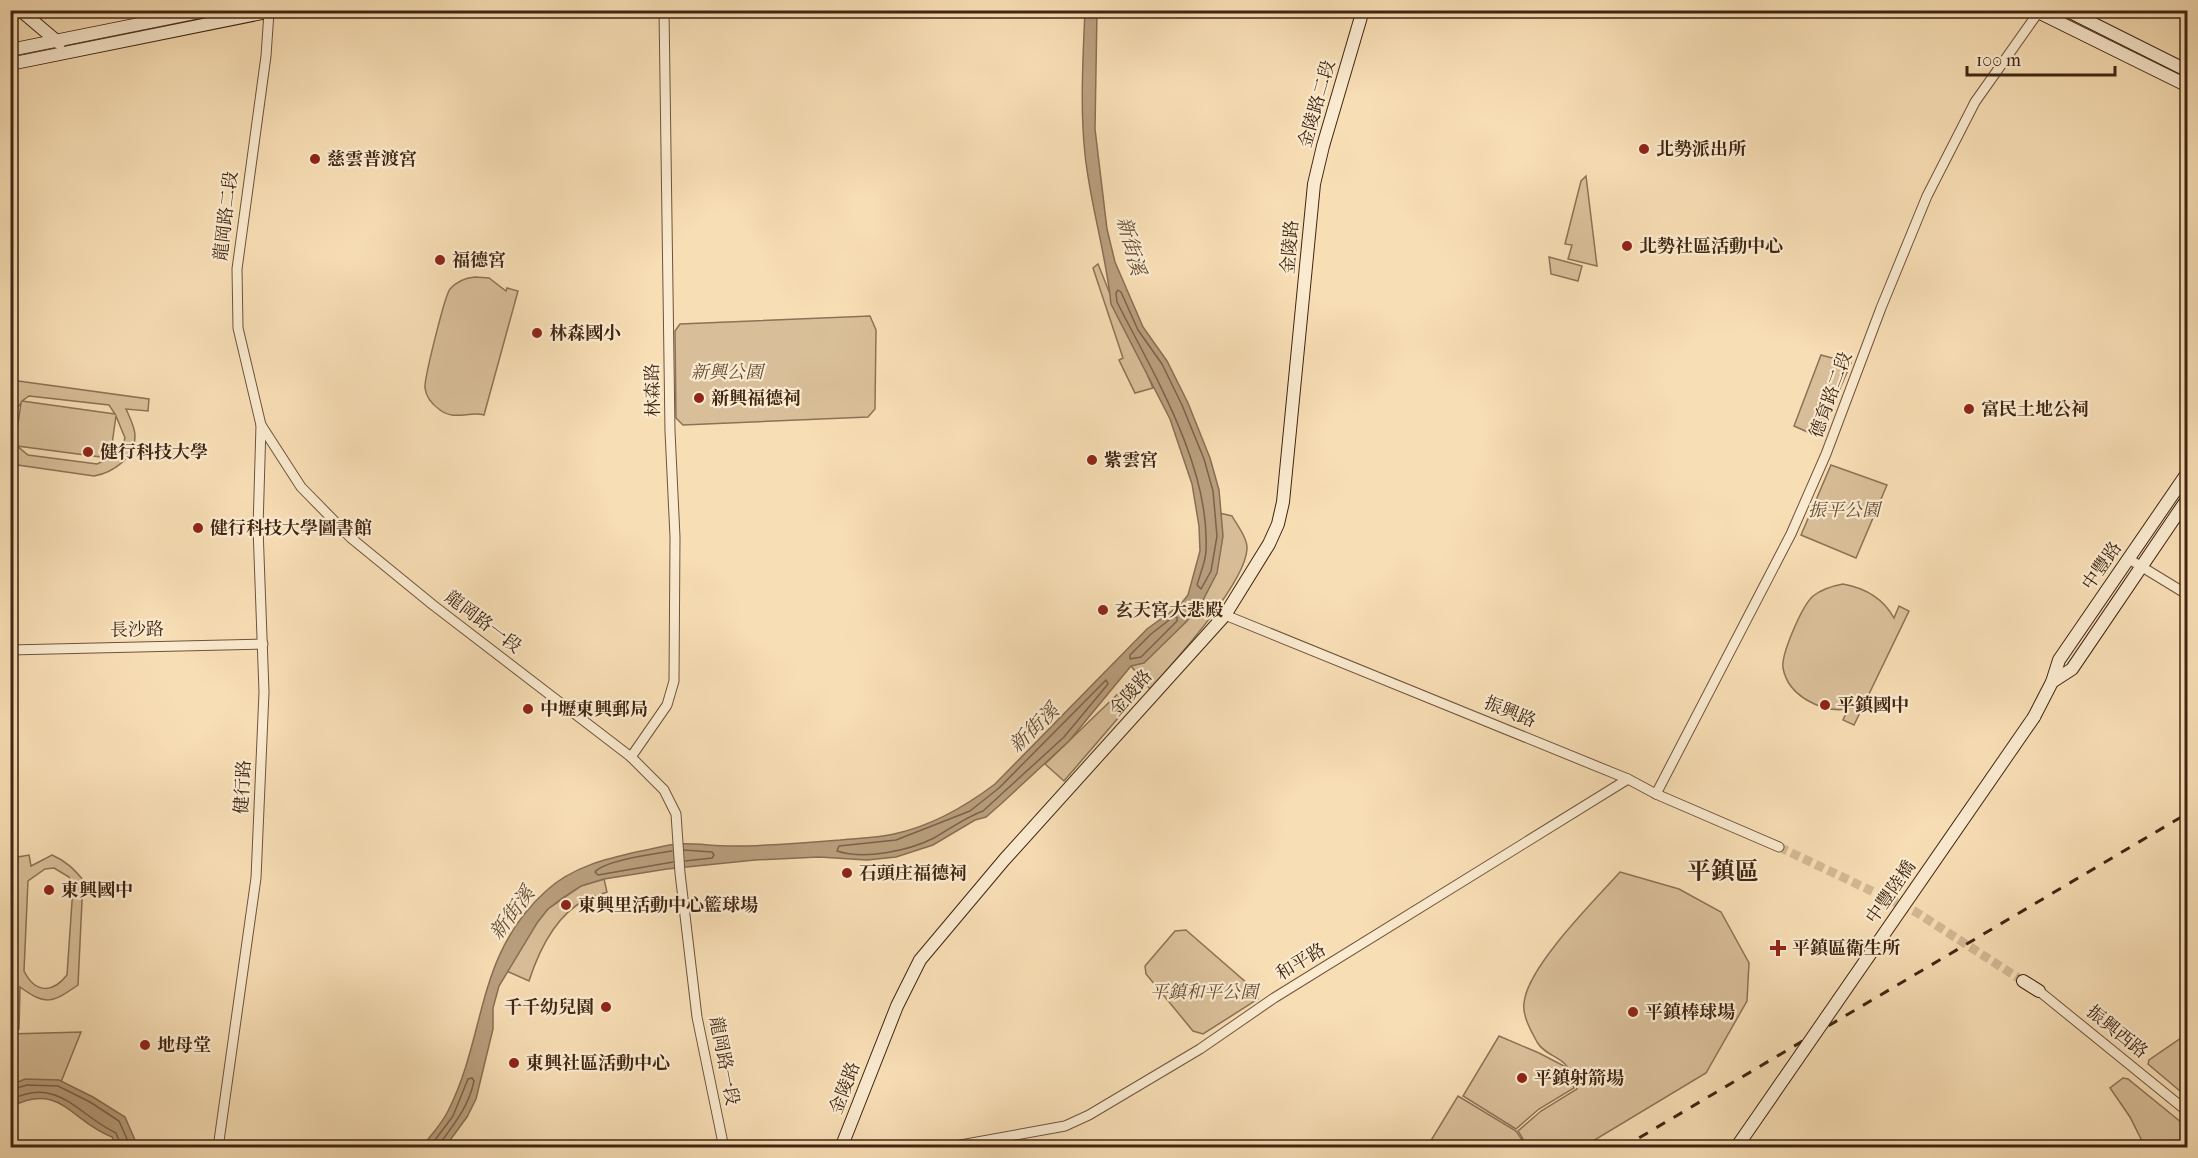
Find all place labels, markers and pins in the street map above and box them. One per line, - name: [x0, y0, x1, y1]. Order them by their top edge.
- place label: 北勢派出所: [1656, 139, 1747, 160]
- marker: 北勢派出所: [1637, 142, 1651, 156]
- place label: 慈雲普渡宮: [327, 149, 417, 170]
- marker: 慈雲普渡宮: [308, 152, 322, 166]
- place label: 北勢社區活動中心: [1639, 236, 1783, 257]
- marker: 北勢社區活動中心: [1620, 239, 1634, 253]
- place label: 福德宮: [452, 250, 506, 271]
- marker: 福德宮: [433, 253, 447, 267]
- place label: 林森國小: [549, 323, 621, 344]
- marker: 林森國小: [530, 326, 544, 340]
- place label: 新興福德祠: [711, 388, 801, 409]
- marker: 新興福德祠: [692, 391, 706, 405]
- place label: 富民土地公祠: [1981, 399, 2089, 420]
- marker: 富民土地公祠: [1962, 402, 1976, 416]
- place label: 健行科技大學: [100, 442, 208, 463]
- marker: 健行科技大學: [81, 445, 95, 459]
- place label: 紫雲宮: [1104, 450, 1158, 471]
- marker: 紫雲宮: [1085, 453, 1099, 467]
- place label: 健行科技大學圖書館: [210, 518, 372, 539]
- marker: 健行科技大學圖書館: [191, 521, 205, 535]
- place label: 玄天宮大悲殿: [1115, 600, 1223, 621]
- marker: 玄天宮大悲殿: [1096, 603, 1110, 617]
- place label: 平鎮國中: [1837, 695, 1909, 716]
- marker: 平鎮國中: [1818, 698, 1832, 712]
- place label: 中壢東興郵局: [540, 699, 648, 720]
- marker: 中壢東興郵局: [521, 702, 535, 716]
- place label: 石頭庄福德祠: [859, 863, 967, 884]
- marker: 石頭庄福德祠: [840, 866, 854, 880]
- place label: 東興國中: [61, 880, 133, 901]
- marker: 東興國中: [42, 883, 56, 897]
- place label: 東興里活動中心籃球場: [578, 895, 758, 916]
- marker: 東興里活動中心籃球場: [559, 898, 573, 912]
- place label: 平鎮區衛生所: [1792, 938, 1901, 959]
- marker: 平鎮區衛生所: [1769, 939, 1787, 957]
- place label: 千千幼兒園: [504, 997, 594, 1018]
- marker: 千千幼兒園: [599, 1000, 613, 1014]
- place label: 平鎮棒球場: [1645, 1002, 1735, 1023]
- marker: 平鎮棒球場: [1626, 1005, 1640, 1019]
- place label: 地母堂: [157, 1035, 211, 1056]
- marker: 地母堂: [138, 1038, 152, 1052]
- place label: 東興社區活動中心: [526, 1053, 670, 1074]
- marker: 東興社區活動中心: [507, 1056, 521, 1070]
- place label: 平鎮射箭場: [1534, 1068, 1624, 1089]
- marker: 平鎮射箭場: [1515, 1071, 1529, 1085]

